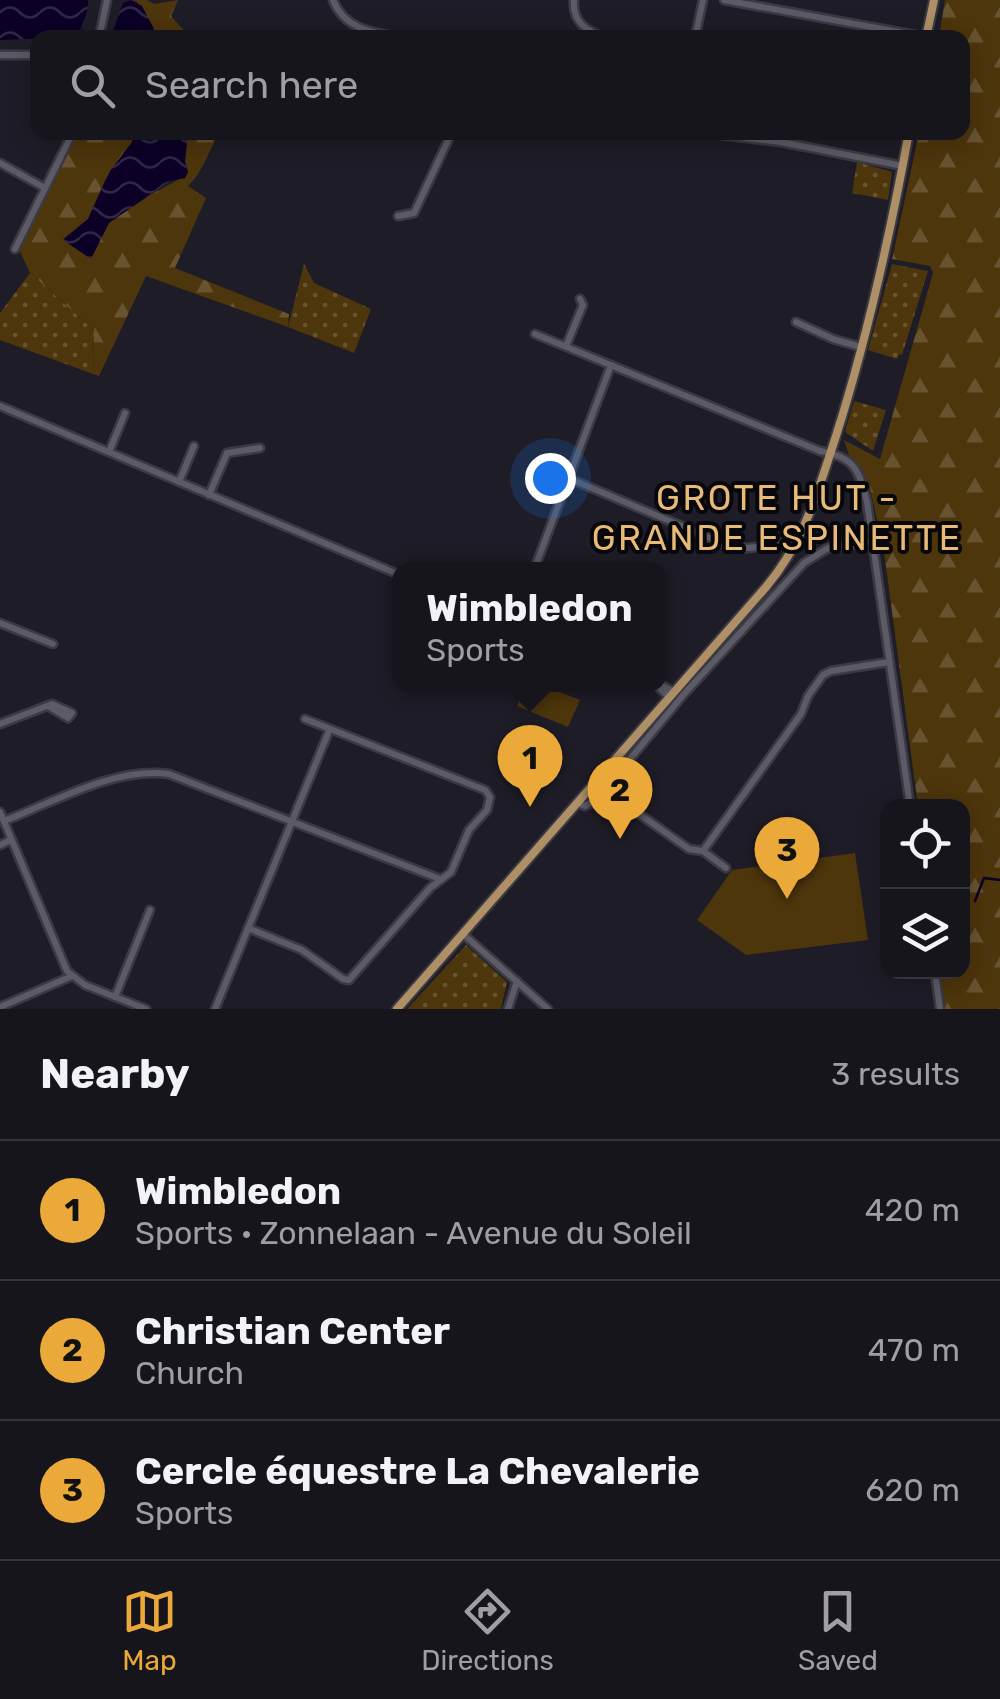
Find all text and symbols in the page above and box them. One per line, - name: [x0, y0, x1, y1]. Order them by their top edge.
- search box: [30, 30, 970, 140]
- icon: search: [65, 58, 120, 113]
- text: Search here: [145, 62, 358, 108]
- your location: [525, 453, 576, 504]
- district label: GROTE HUT - GRANDE ESPINETTE: [592, 477, 962, 559]
- popup: [392, 562, 667, 692]
- text: Wimbledon: [426, 585, 633, 631]
- text: Sports: [426, 631, 525, 669]
- pin: 1: [498, 724, 562, 807]
- pin: 2: [588, 756, 652, 839]
- map controls: [880, 799, 970, 979]
- button: locate: [880, 799, 970, 889]
- pin: 3: [754, 816, 820, 899]
- button: layers: [880, 889, 970, 979]
- text: Nearby: [40, 1049, 190, 1099]
- text: 3 results: [831, 1055, 960, 1093]
- text: Wimbledon: [135, 1168, 341, 1214]
- text: 1: [65, 1191, 80, 1229]
- text: 420 m: [865, 1191, 960, 1229]
- text: Sports · Zonnelaan - Avenue du Soleil: [135, 1214, 692, 1252]
- text: Christian Center: [135, 1308, 450, 1354]
- text: 2: [62, 1331, 83, 1369]
- text: 470 m: [868, 1331, 960, 1369]
- text: Church: [135, 1354, 244, 1392]
- text: Cercle équestre La Chevalerie: [135, 1448, 700, 1494]
- text: 3: [62, 1471, 83, 1509]
- text: 620 m: [865, 1471, 960, 1509]
- text: Sports: [135, 1494, 233, 1532]
- tab: Map: [122, 1584, 177, 1677]
- tab: Directions: [421, 1584, 554, 1677]
- tab: Saved: [798, 1584, 878, 1677]

